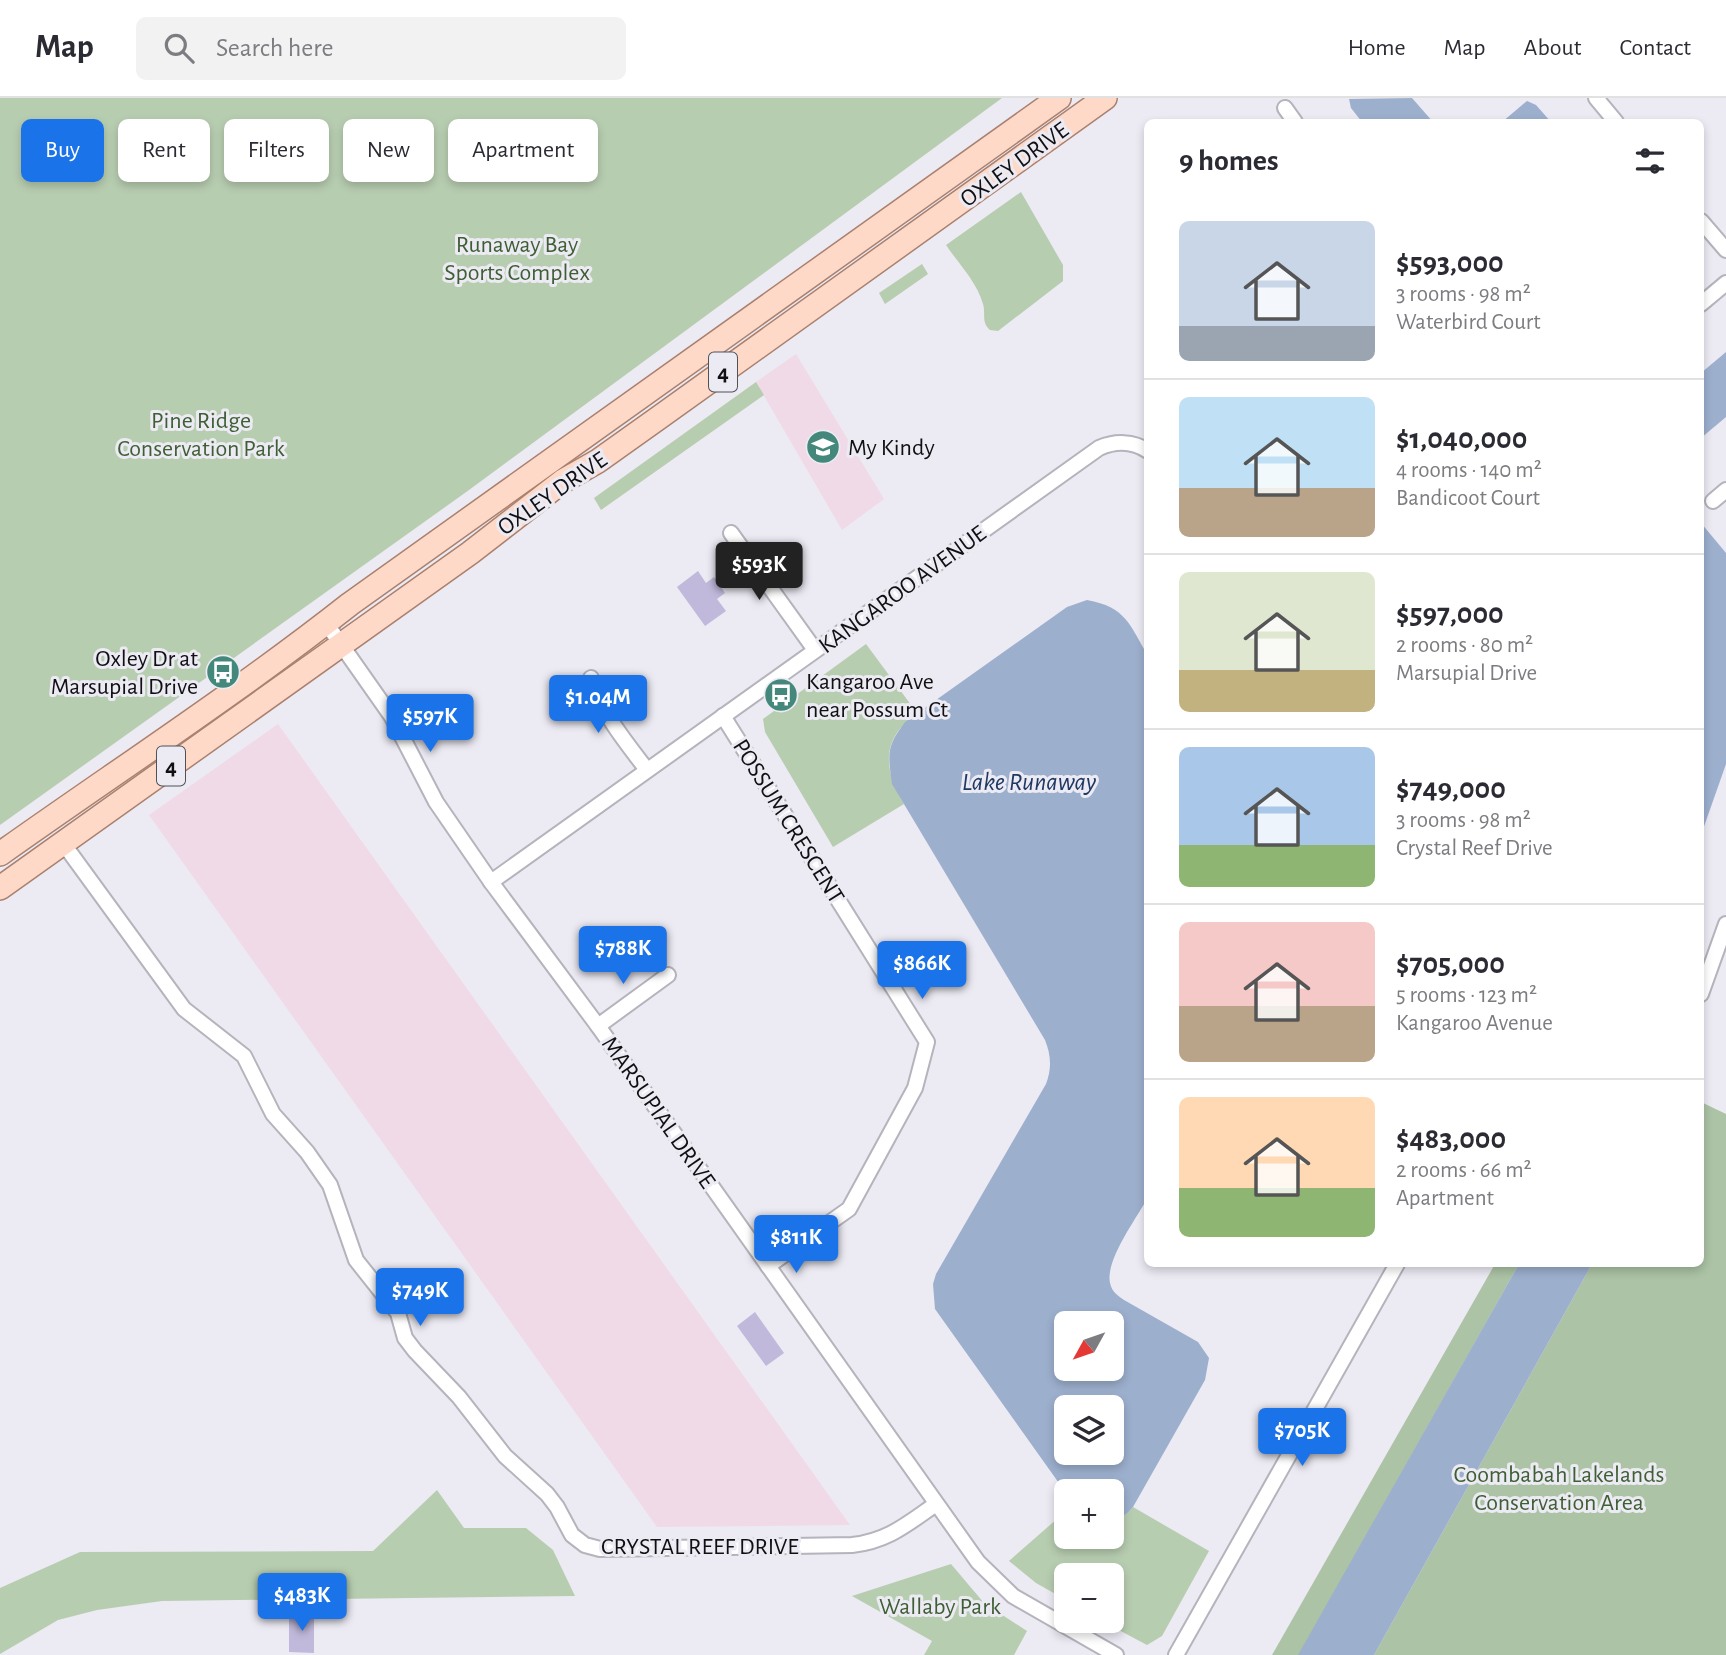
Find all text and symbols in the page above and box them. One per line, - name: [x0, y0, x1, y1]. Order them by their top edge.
- search box: [136, 17, 626, 80]
- icon: search: [160, 29, 198, 67]
- text: Map: [35, 31, 94, 64]
- text: Search here: [216, 35, 334, 61]
- text: Home: [1348, 36, 1406, 60]
- text: Map: [1444, 36, 1486, 60]
- text: About: [1524, 36, 1581, 60]
- text: Contact: [1619, 36, 1691, 60]
- street label: OXLEY DRIVE: [956, 117, 1073, 212]
- chip: Buy: [21, 119, 104, 182]
- chip: Rent: [118, 119, 210, 182]
- chip: Filters: [224, 119, 329, 182]
- chip: New: [343, 119, 434, 182]
- chip: Apartment: [448, 119, 598, 182]
- icon: filters: [1631, 142, 1669, 180]
- text: 9 homes: [1179, 146, 1279, 176]
- park label: Runaway Bay Sports Complex: [444, 233, 590, 285]
- text: $593,000: [1396, 248, 1504, 278]
- icon: home: [1235, 249, 1319, 333]
- text: 3 rooms · 98 m²: [1396, 283, 1531, 306]
- text: Waterbird Court: [1396, 311, 1541, 334]
- road number: 4: [709, 353, 737, 392]
- park label: Pine Ridge Conservation Park: [117, 409, 285, 461]
- text: $1,040,000: [1396, 424, 1527, 454]
- icon: home: [1235, 425, 1319, 509]
- school or university icon: My Kindy: [804, 428, 842, 466]
- place label: My Kindy: [848, 436, 935, 460]
- street label: OXLEY DRIVE: [494, 447, 612, 540]
- text: 4 rooms · 140 m²: [1396, 459, 1542, 482]
- text: Bandicoot Court: [1396, 487, 1540, 510]
- street label: KANGAROO AVENUE: [815, 521, 991, 658]
- pin: $593K: [710, 542, 808, 602]
- text: $593K: [732, 553, 786, 576]
- text: $597,000: [1396, 599, 1504, 629]
- icon: home: [1235, 600, 1319, 684]
- text: 2 rooms · 80 m²: [1396, 634, 1533, 657]
- place label: Oxley Dr at Marsupial Drive: [51, 647, 198, 699]
- bus stop icon: Oxley Dr at Marsupial Drive: [204, 653, 242, 691]
- text: Marsupial Drive: [1396, 662, 1537, 685]
- place label: Kangaroo Ave near Possum Ct: [806, 670, 948, 722]
- pin: $1.04M: [541, 676, 655, 735]
- bus stop icon: Kangaroo Ave near Possum Ct: [762, 676, 800, 714]
- text: $1.04M: [565, 686, 631, 709]
- pin: $597K: [381, 694, 479, 754]
- text: $597K: [403, 705, 457, 728]
- street label: POSSUM CRESCENT: [728, 735, 848, 908]
- road number: 4: [157, 746, 185, 786]
- water label: Lake Runaway: [962, 769, 1097, 795]
- text: $749,000: [1396, 774, 1506, 804]
- icon: home: [1235, 775, 1319, 859]
- text: 3 rooms · 98 m²: [1396, 809, 1531, 832]
- text: Crystal Reef Drive: [1396, 837, 1553, 860]
- pin: $788K: [574, 926, 672, 986]
- text: $788K: [595, 937, 651, 960]
- pin: $866K: [873, 942, 971, 1001]
- text: $705,000: [1396, 949, 1505, 979]
- icon: home: [1235, 950, 1319, 1034]
- text: $866K: [893, 952, 951, 975]
- text: 5 rooms · 123 m²: [1396, 984, 1537, 1007]
- text: Kangaroo Avenue: [1396, 1012, 1553, 1035]
- street label: MARSUPIAL DRIVE: [597, 1032, 720, 1193]
- text: $483,000: [1396, 1124, 1506, 1154]
- icon: home: [1235, 1125, 1319, 1209]
- text: 2 rooms · 66 m²: [1396, 1159, 1532, 1182]
- text: Apartment: [1396, 1187, 1494, 1210]
- pin: $811K: [747, 1216, 845, 1275]
- text: $811K: [770, 1226, 822, 1249]
- pin: $749K: [371, 1268, 469, 1328]
- text: $749K: [392, 1279, 448, 1302]
- north arrow: [1054, 1311, 1124, 1381]
- map controls: [1054, 1311, 1124, 1633]
- button: layers: [1054, 1395, 1124, 1465]
- pin: $705K: [1253, 1408, 1351, 1468]
- text: $705K: [1274, 1419, 1330, 1442]
- park label: Coombabah Lakelands Conservation Area: [1454, 1463, 1664, 1515]
- button: +: [1054, 1479, 1124, 1549]
- street label: CRYSTAL REEF DRIVE: [601, 1535, 799, 1559]
- button: −: [1054, 1563, 1124, 1633]
- pin: $483K: [253, 1574, 351, 1633]
- text: $483K: [274, 1584, 330, 1607]
- park label: Wallaby Park: [879, 1595, 1001, 1619]

